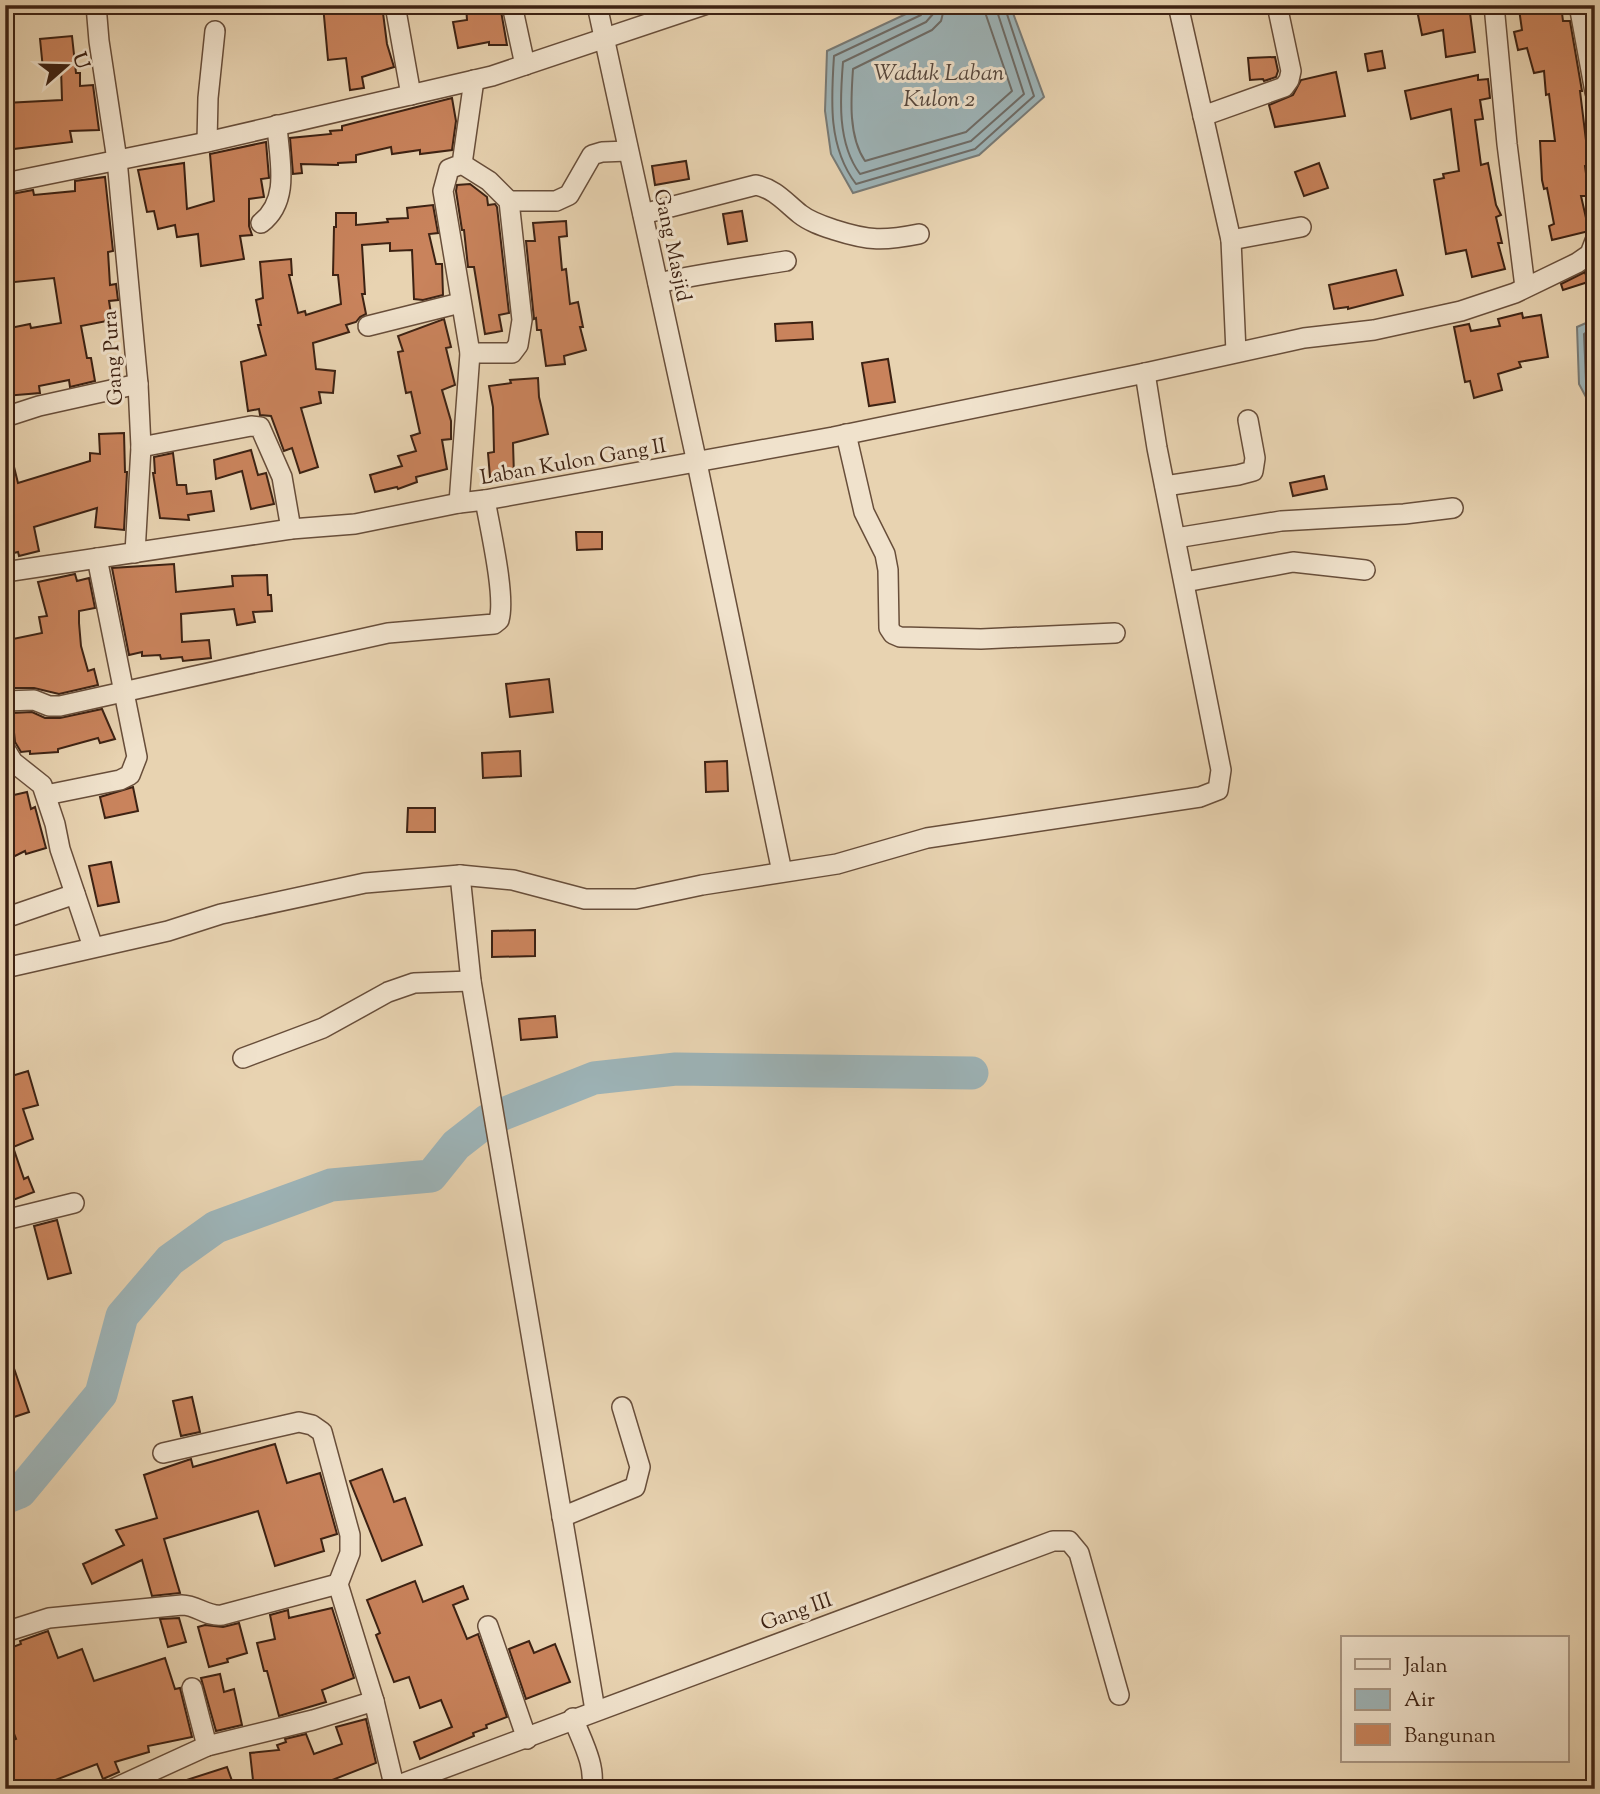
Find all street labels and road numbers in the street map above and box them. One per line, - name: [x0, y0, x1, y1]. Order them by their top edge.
- street label: Gang Masjid: [644, 186, 698, 305]
- street label: Gang Pura: [96, 309, 132, 406]
- street label: Laban Kulon Gang II: [478, 432, 669, 494]
- street label: Gang III: [757, 1586, 837, 1640]

